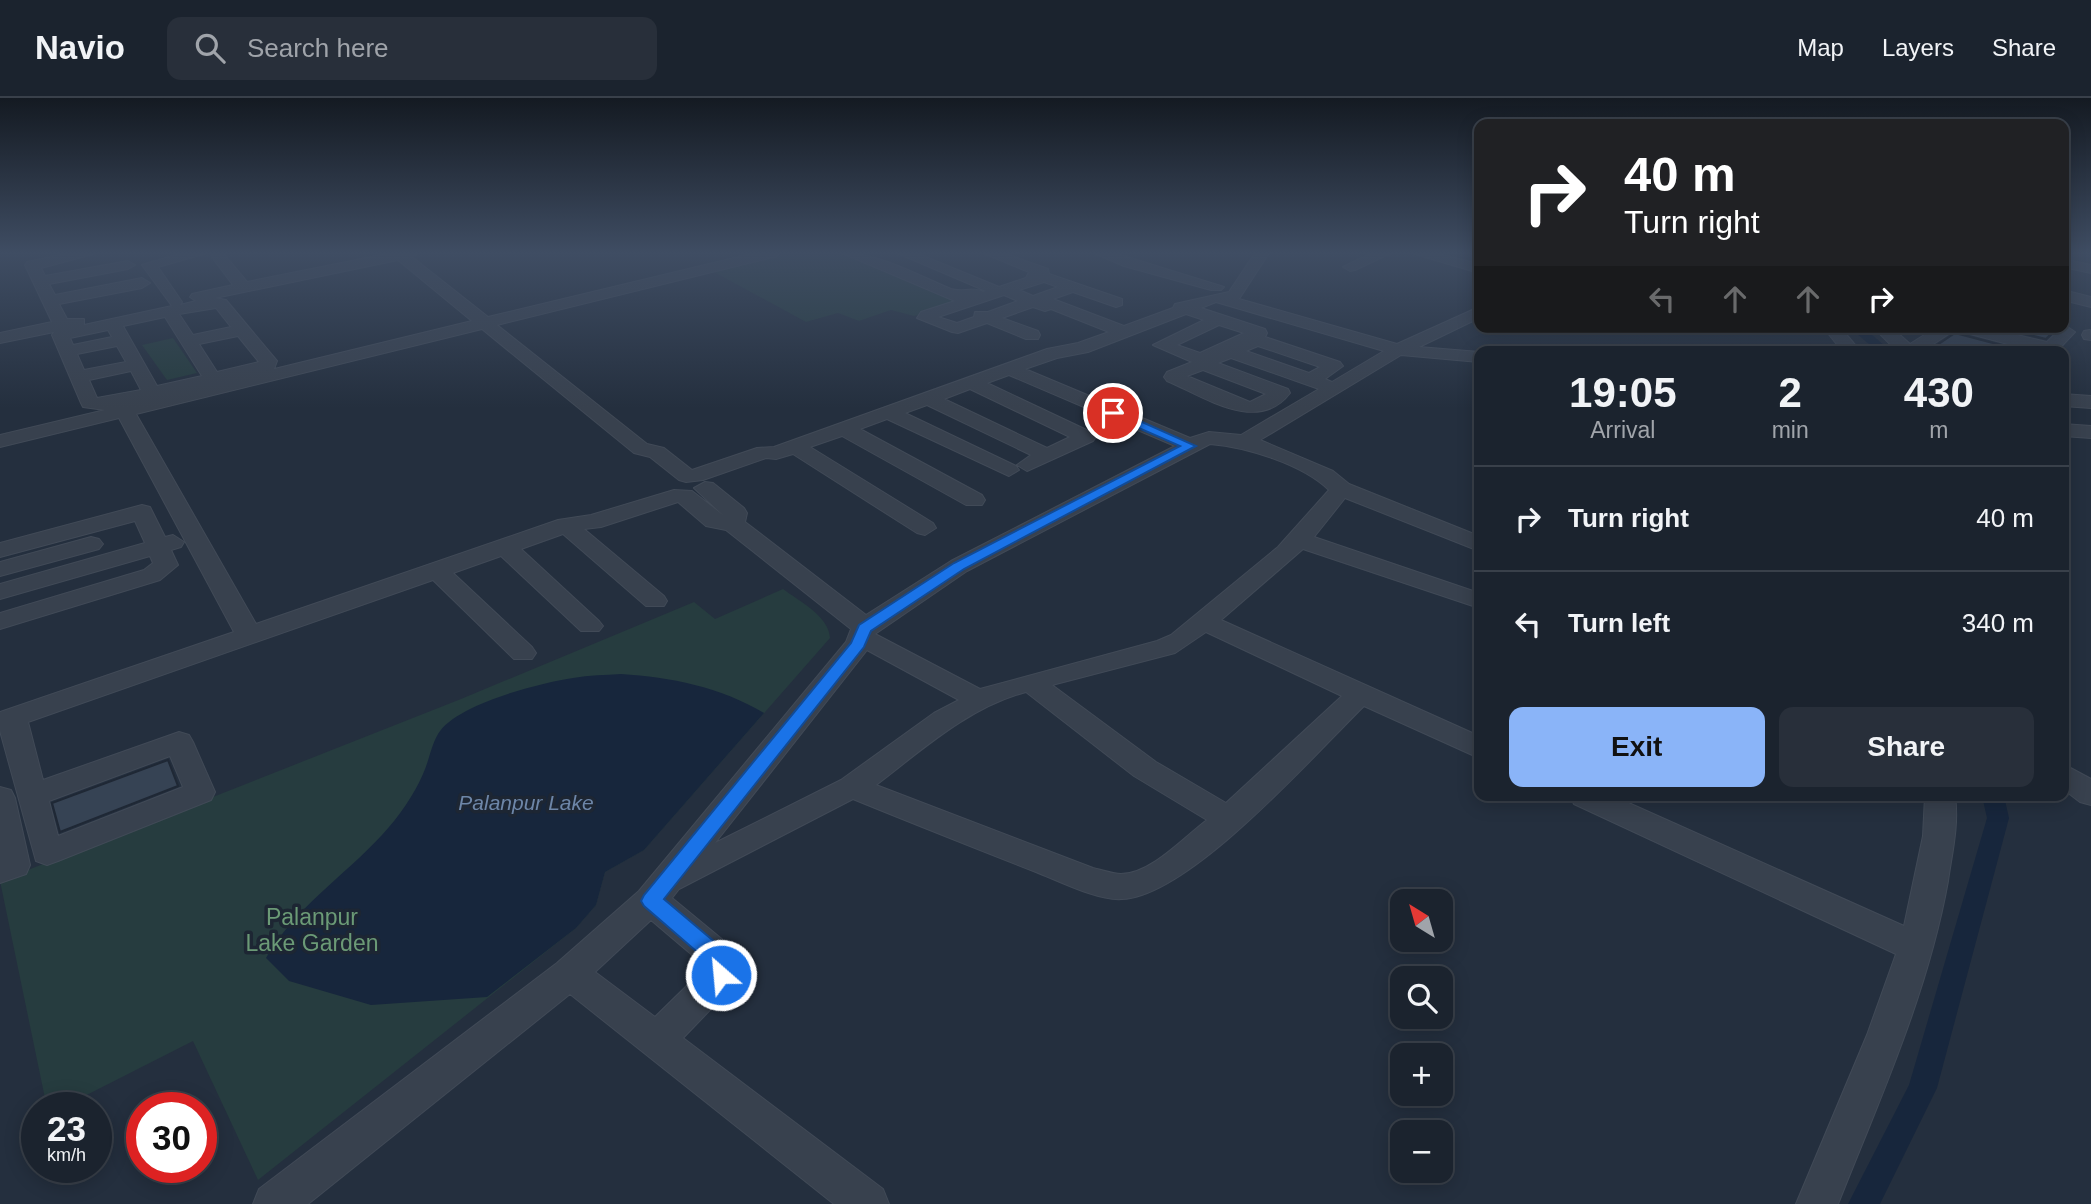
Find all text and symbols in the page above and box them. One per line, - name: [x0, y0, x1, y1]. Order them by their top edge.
- search box: [167, 17, 657, 80]
- text: Navio: [35, 29, 125, 66]
- icon: search: [191, 29, 229, 67]
- text: Search here: [247, 33, 389, 63]
- text: Map: [1797, 34, 1844, 61]
- text: Layers: [1882, 34, 1954, 61]
- text: Share: [1992, 34, 2056, 61]
- icon: right: [1509, 147, 1600, 238]
- text: 40 m: [1624, 147, 1736, 201]
- text: Turn right: [1624, 204, 1760, 240]
- icon: left: [1643, 280, 1681, 318]
- icon: ahead: [1716, 280, 1754, 318]
- icon: ahead: [1789, 280, 1827, 318]
- icon: right: [1862, 280, 1900, 318]
- text: 19:05: [1569, 369, 1677, 416]
- text: 2: [1778, 369, 1802, 416]
- text: 430: [1904, 369, 1974, 416]
- pin: [1083, 383, 1143, 443]
- icon: arrive: [1094, 394, 1132, 432]
- text: Arrival: [1590, 417, 1655, 443]
- text: min: [1772, 417, 1809, 443]
- text: m: [1929, 417, 1948, 443]
- icon: right: [1509, 500, 1547, 538]
- text: Turn right: [1568, 503, 1689, 533]
- text: 40 m: [1976, 503, 2034, 533]
- icon: left: [1509, 605, 1547, 643]
- text: Turn left: [1568, 608, 1670, 638]
- text: 340 m: [1962, 608, 2034, 638]
- button: Exit: [1509, 707, 1765, 787]
- button: Share: [1779, 707, 2034, 787]
- water label: Palanpur Lake: [458, 791, 594, 814]
- north arrow: [1390, 889, 1452, 952]
- map controls: [1390, 889, 1453, 1183]
- park label: Palanpur Lake Garden: [246, 904, 378, 956]
- position arrow: [684, 938, 758, 1012]
- button: search: [1390, 966, 1453, 1029]
- button: +: [1390, 1043, 1453, 1106]
- speed limit sign: 30: [126, 1092, 217, 1183]
- text: 23: [47, 1109, 86, 1148]
- button: −: [1390, 1120, 1453, 1183]
- text: km/h: [47, 1145, 86, 1165]

